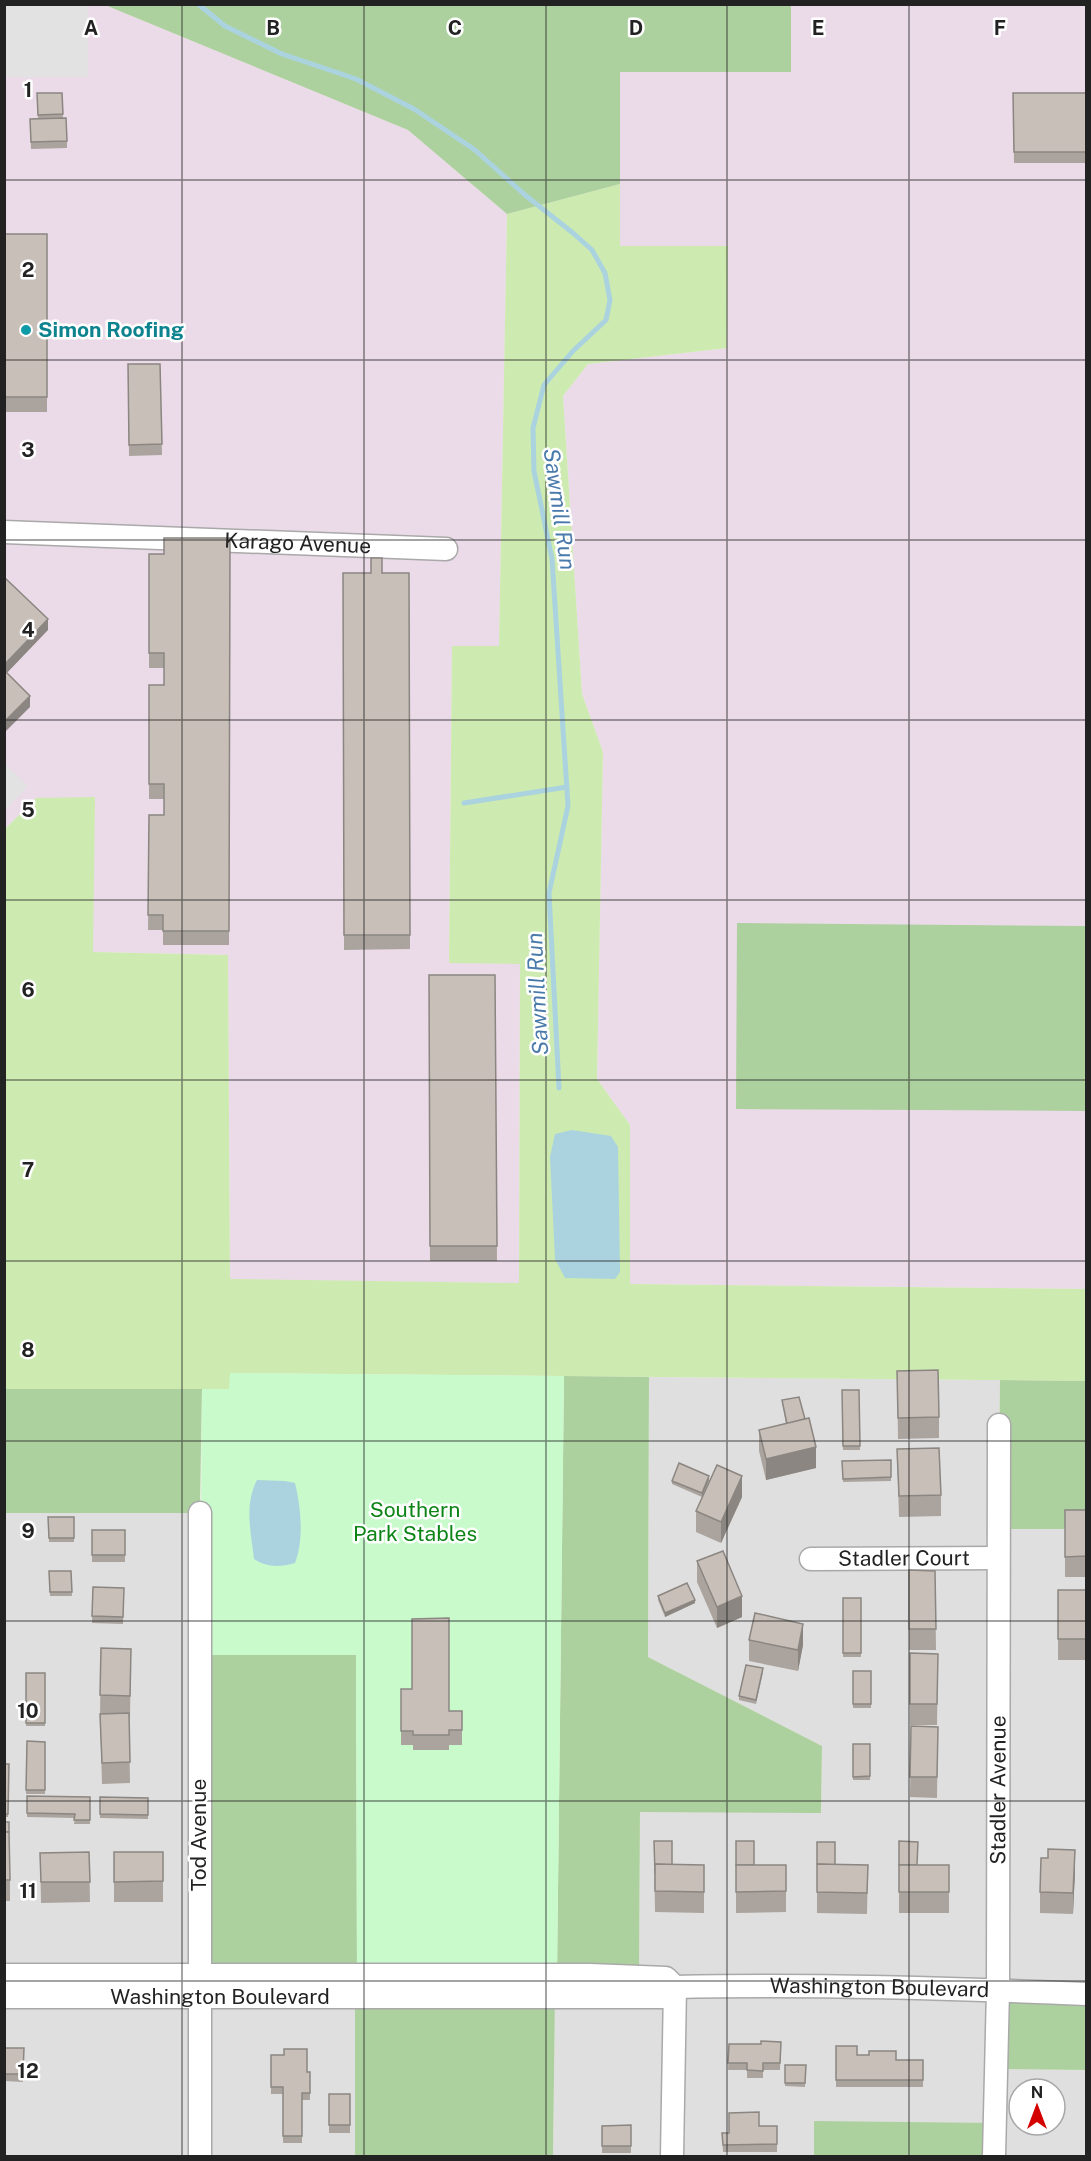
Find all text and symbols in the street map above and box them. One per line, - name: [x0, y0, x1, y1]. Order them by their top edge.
- text: A: [84, 16, 98, 40]
- text: B: [266, 16, 280, 40]
- text: C: [448, 16, 462, 40]
- text: D: [629, 16, 643, 40]
- text: E: [812, 16, 824, 40]
- text: F: [994, 16, 1006, 40]
- text: 1: [24, 78, 32, 102]
- text: 2: [22, 258, 34, 282]
- place label: Simon Roofing: [38, 317, 184, 342]
- marker: Simon Roofing: [19, 323, 33, 337]
- text: 3: [21, 438, 35, 462]
- water label: Sawmill Run: [539, 446, 581, 572]
- street label: Karago Avenue: [224, 527, 372, 558]
- text: 4: [21, 618, 35, 642]
- text: 5: [21, 798, 35, 822]
- water label: Sawmill Run: [521, 932, 553, 1056]
- text: 6: [21, 978, 35, 1002]
- text: 7: [22, 1158, 34, 1182]
- text: 8: [21, 1338, 35, 1362]
- park label: Southern Park Stables: [353, 1497, 477, 1546]
- text: 9: [21, 1519, 35, 1543]
- street label: Stadler Court: [838, 1545, 970, 1571]
- text: 10: [17, 1699, 39, 1723]
- street label: Stadler Avenue: [985, 1715, 1010, 1865]
- street label: Tod Avenue: [186, 1779, 211, 1891]
- text: 11: [19, 1879, 37, 1903]
- street label: Washington Boulevard: [770, 1973, 990, 2002]
- street label: Washington Boulevard: [110, 1984, 330, 2009]
- text: 12: [17, 2059, 39, 2083]
- north arrow: [1007, 2077, 1067, 2137]
- text: N: [1031, 2083, 1043, 2102]

